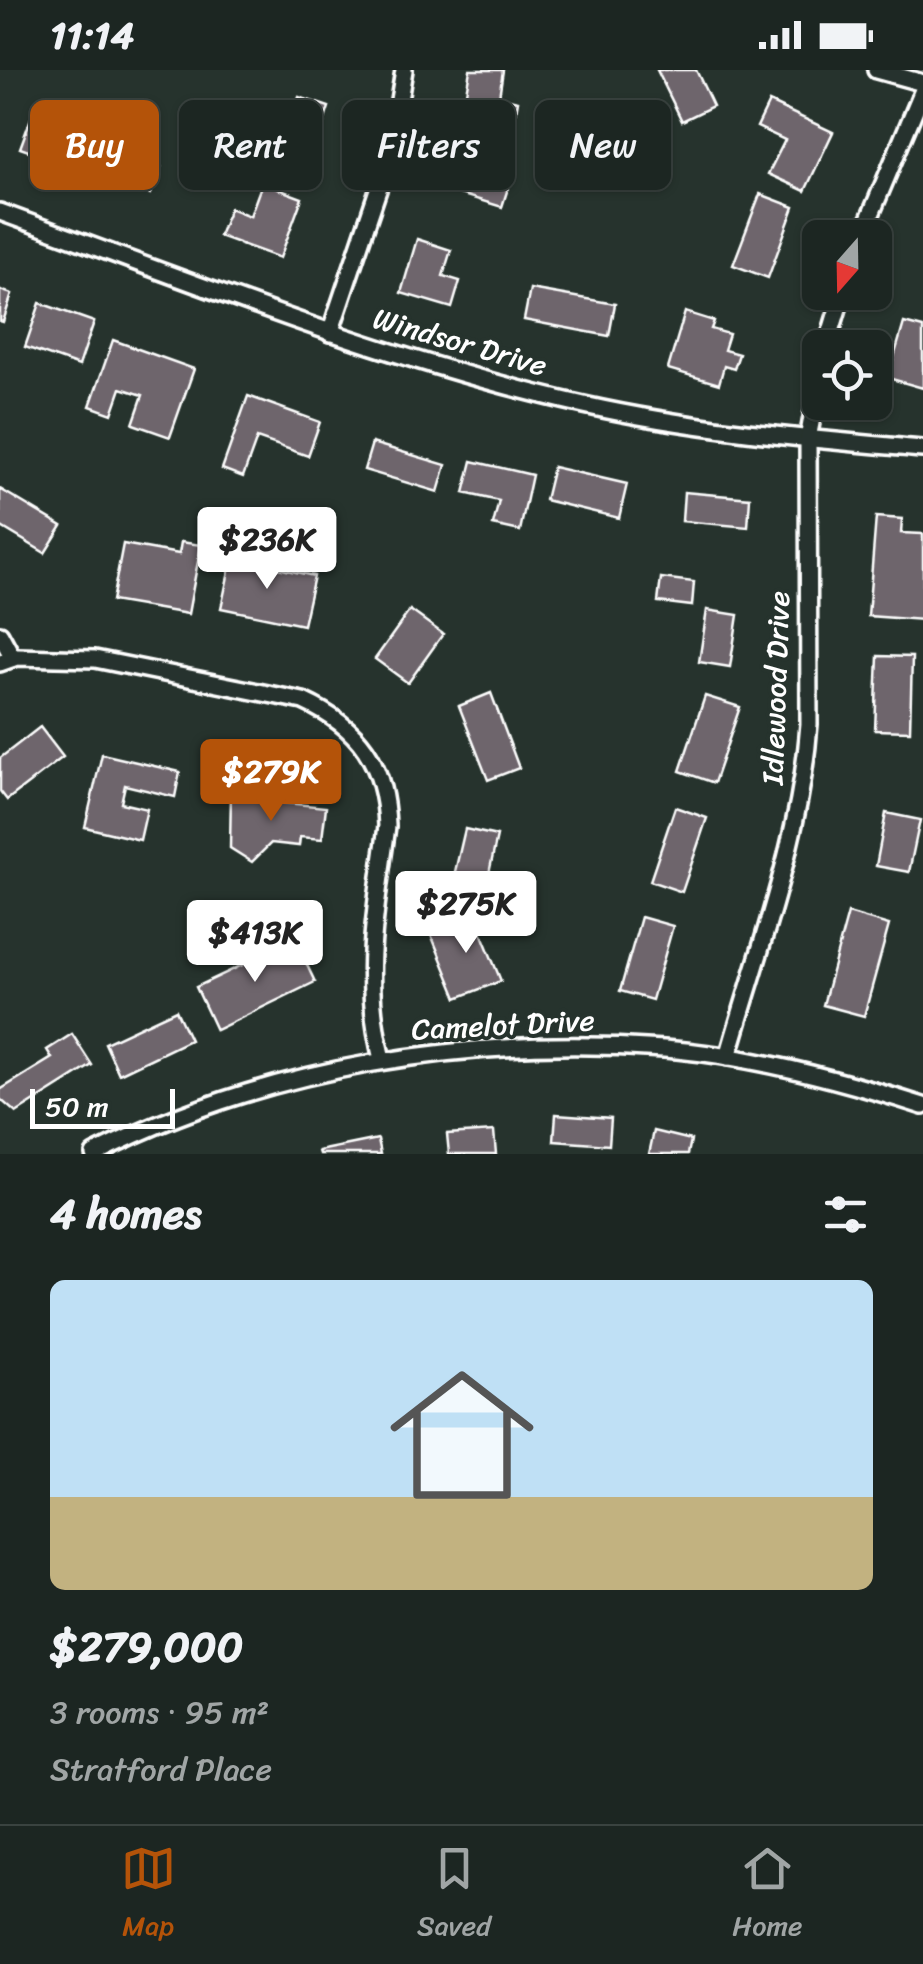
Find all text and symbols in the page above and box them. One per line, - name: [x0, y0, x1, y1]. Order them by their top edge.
- text: 11:14: [50, 2, 134, 69]
- chip: Buy: [30, 100, 159, 190]
- chip: Rent: [179, 100, 322, 190]
- chip: Filters: [342, 100, 515, 190]
- chip: New: [535, 100, 671, 190]
- north arrow: [802, 220, 892, 310]
- map controls: [802, 220, 892, 420]
- street label: Windsor Drive: [367, 291, 553, 393]
- button: locate: [802, 330, 892, 420]
- pin: $236K: [197, 507, 337, 592]
- text: $236K: [219, 511, 315, 568]
- street label: Idlewood Drive: [746, 590, 806, 787]
- pin: $279K: [201, 739, 341, 824]
- text: $279K: [222, 743, 320, 800]
- pin: $275K: [396, 871, 536, 956]
- text: $275K: [417, 875, 515, 932]
- pin: $413K: [185, 900, 325, 985]
- text: $413K: [209, 904, 301, 961]
- street label: Camelot Drive: [410, 993, 596, 1057]
- text: 50 m: [45, 1082, 109, 1131]
- scale bar: [30, 1084, 175, 1128]
- text: 4 homes: [50, 1177, 202, 1251]
- icon: filters: [818, 1187, 873, 1242]
- icon: home: [372, 1345, 552, 1525]
- text: $279,000: [50, 1610, 243, 1684]
- text: 3 rooms · 95 m²: [50, 1684, 269, 1741]
- text: Stratford Place: [50, 1741, 272, 1798]
- tab: Map: [121, 1841, 176, 1950]
- tab: Saved: [417, 1841, 491, 1950]
- tab: Home: [732, 1841, 802, 1950]

